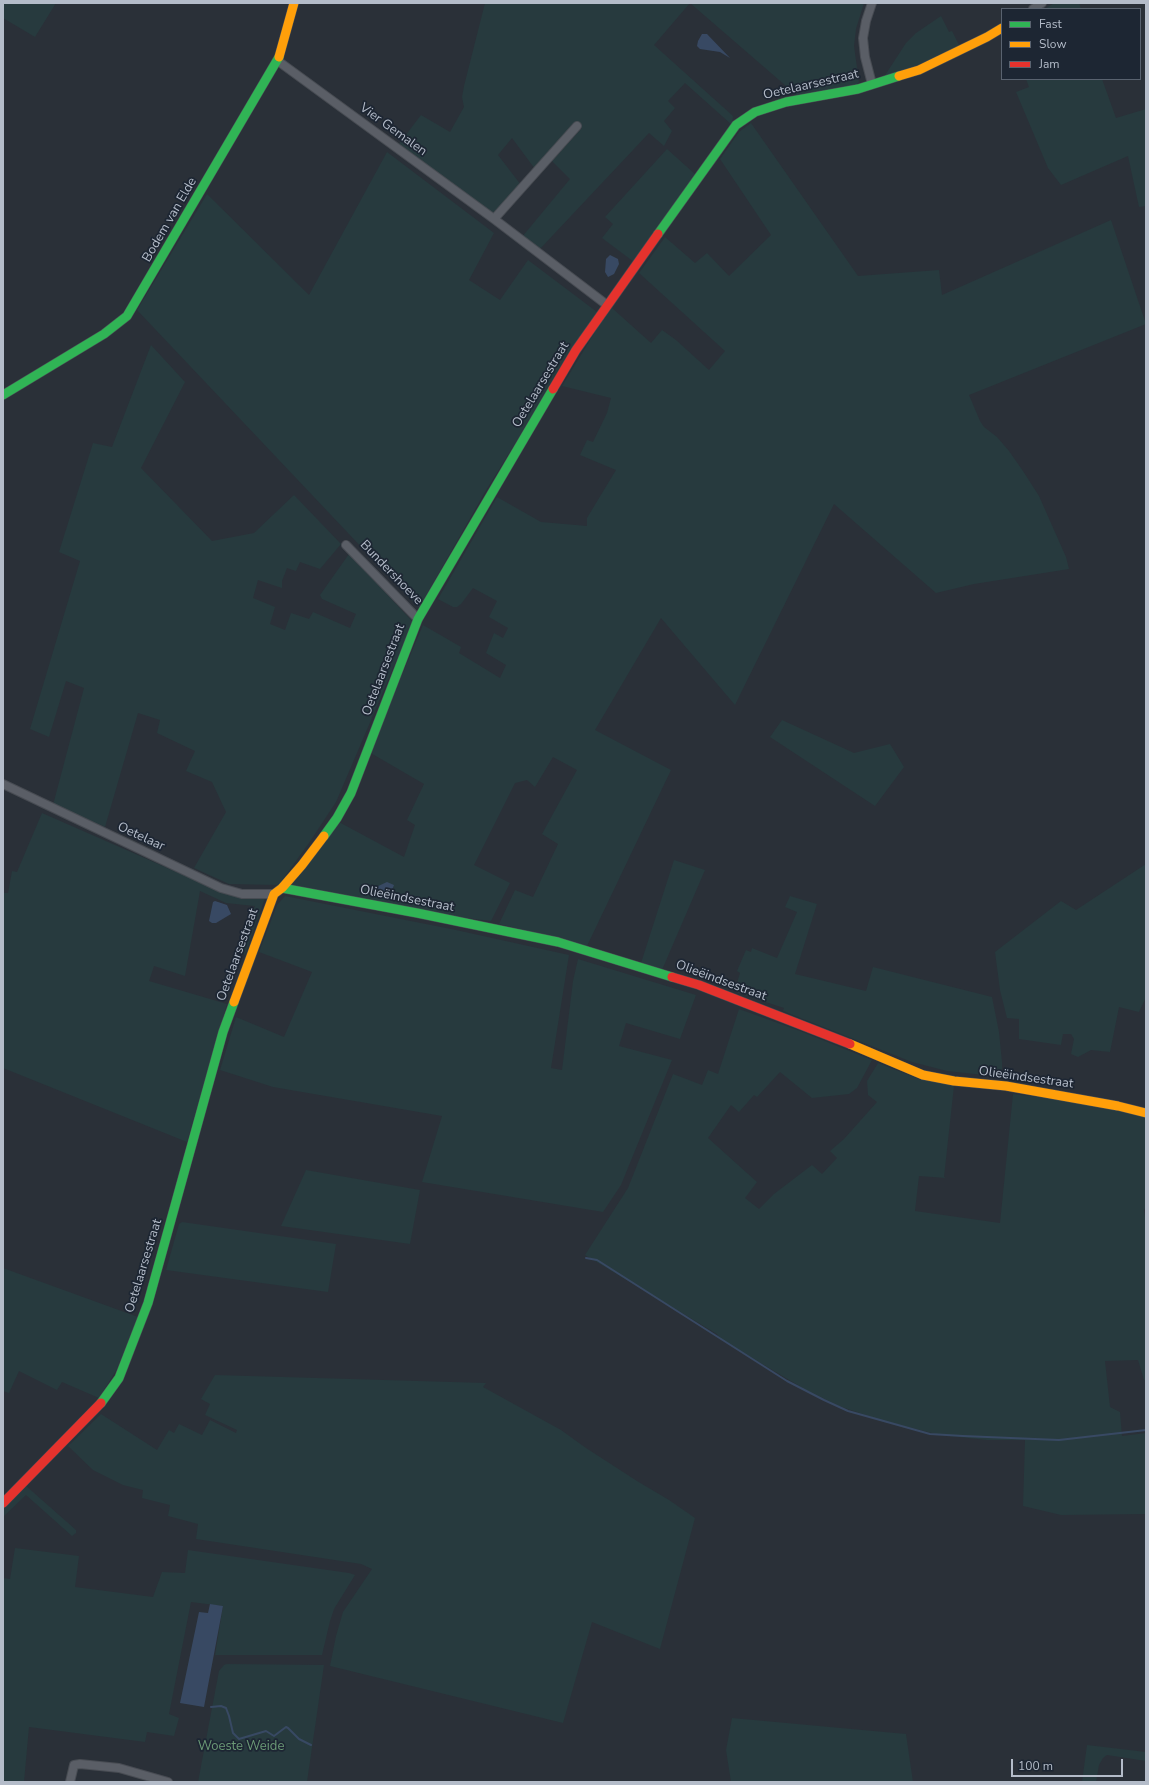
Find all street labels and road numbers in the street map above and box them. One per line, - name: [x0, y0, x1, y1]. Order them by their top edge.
- street label: Oetelaarsestraat: [762, 66, 860, 104]
- street label: Vier Gemalen: [356, 100, 430, 160]
- street label: Bodem van Elde: [139, 175, 201, 265]
- street label: Oetelaarsestraat: [509, 339, 573, 431]
- street label: Bundershoeve: [356, 537, 426, 609]
- street label: Oetelaarsestraat: [359, 622, 409, 718]
- street label: Oetelaar: [115, 819, 167, 855]
- street label: Olieëindsestraat: [359, 882, 455, 916]
- street label: Oetelaarsestraat: [214, 907, 262, 1003]
- street label: Olieëindsestraat: [673, 957, 769, 1005]
- street label: Olieëindsestraat: [978, 1064, 1074, 1092]
- street label: Oetelaarsestraat: [122, 1217, 166, 1315]

